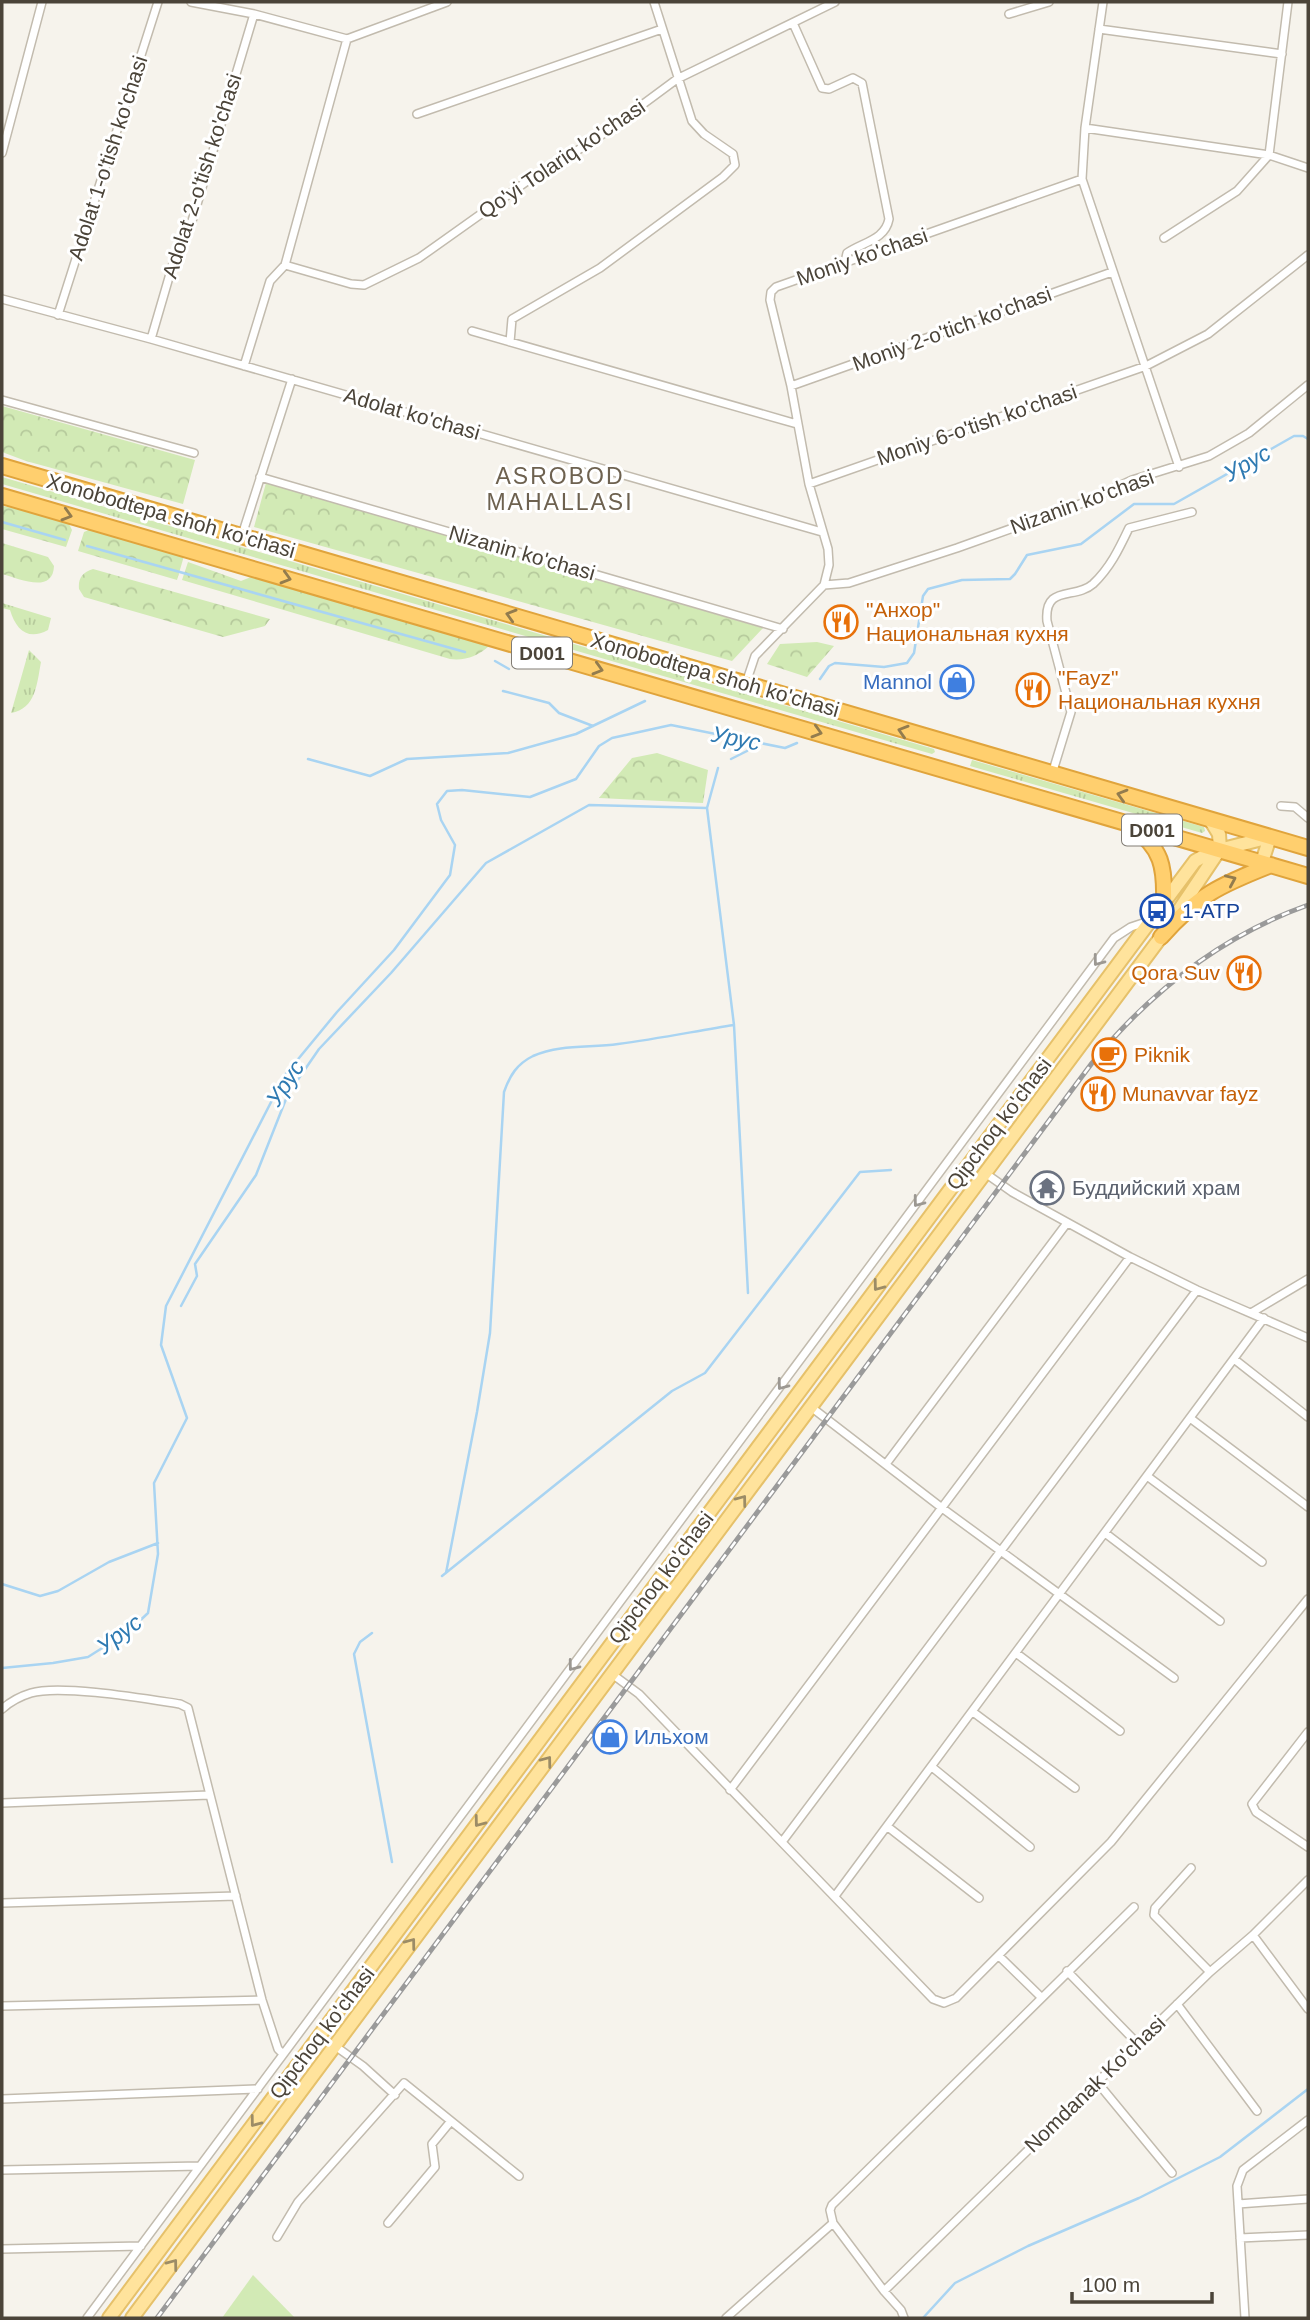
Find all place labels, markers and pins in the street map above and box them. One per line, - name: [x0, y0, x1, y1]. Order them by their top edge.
- place label: "Анхор" Национальная кухня: [866, 598, 1069, 645]
- restaurant icon: "Анхор" Национальная кухня: [822, 603, 860, 641]
- shop icon: Mannol: [938, 663, 976, 701]
- place label: "Fayz" Национальная кухня: [1058, 666, 1261, 713]
- place label: Mannol: [863, 670, 932, 693]
- restaurant icon: "Fayz" Национальная кухня: [1014, 671, 1052, 709]
- bus stop icon: 1-ATP: [1138, 892, 1176, 930]
- place label: 1-ATP: [1182, 899, 1240, 922]
- restaurant icon: Qora Suv: [1225, 954, 1263, 992]
- place label: Qora Suv: [1131, 961, 1220, 984]
- cafe icon: Piknik: [1090, 1036, 1128, 1074]
- place label: Piknik: [1134, 1043, 1191, 1066]
- restaurant icon: Munavvar fayz: [1079, 1075, 1117, 1113]
- place label: Munavvar fayz: [1122, 1082, 1259, 1105]
- temple icon: Буддийский храм: [1028, 1169, 1066, 1207]
- place label: Буддийский храм: [1072, 1176, 1240, 1199]
- shop icon: Ильхом: [591, 1718, 629, 1756]
- place label: Ильхом: [634, 1725, 709, 1748]

